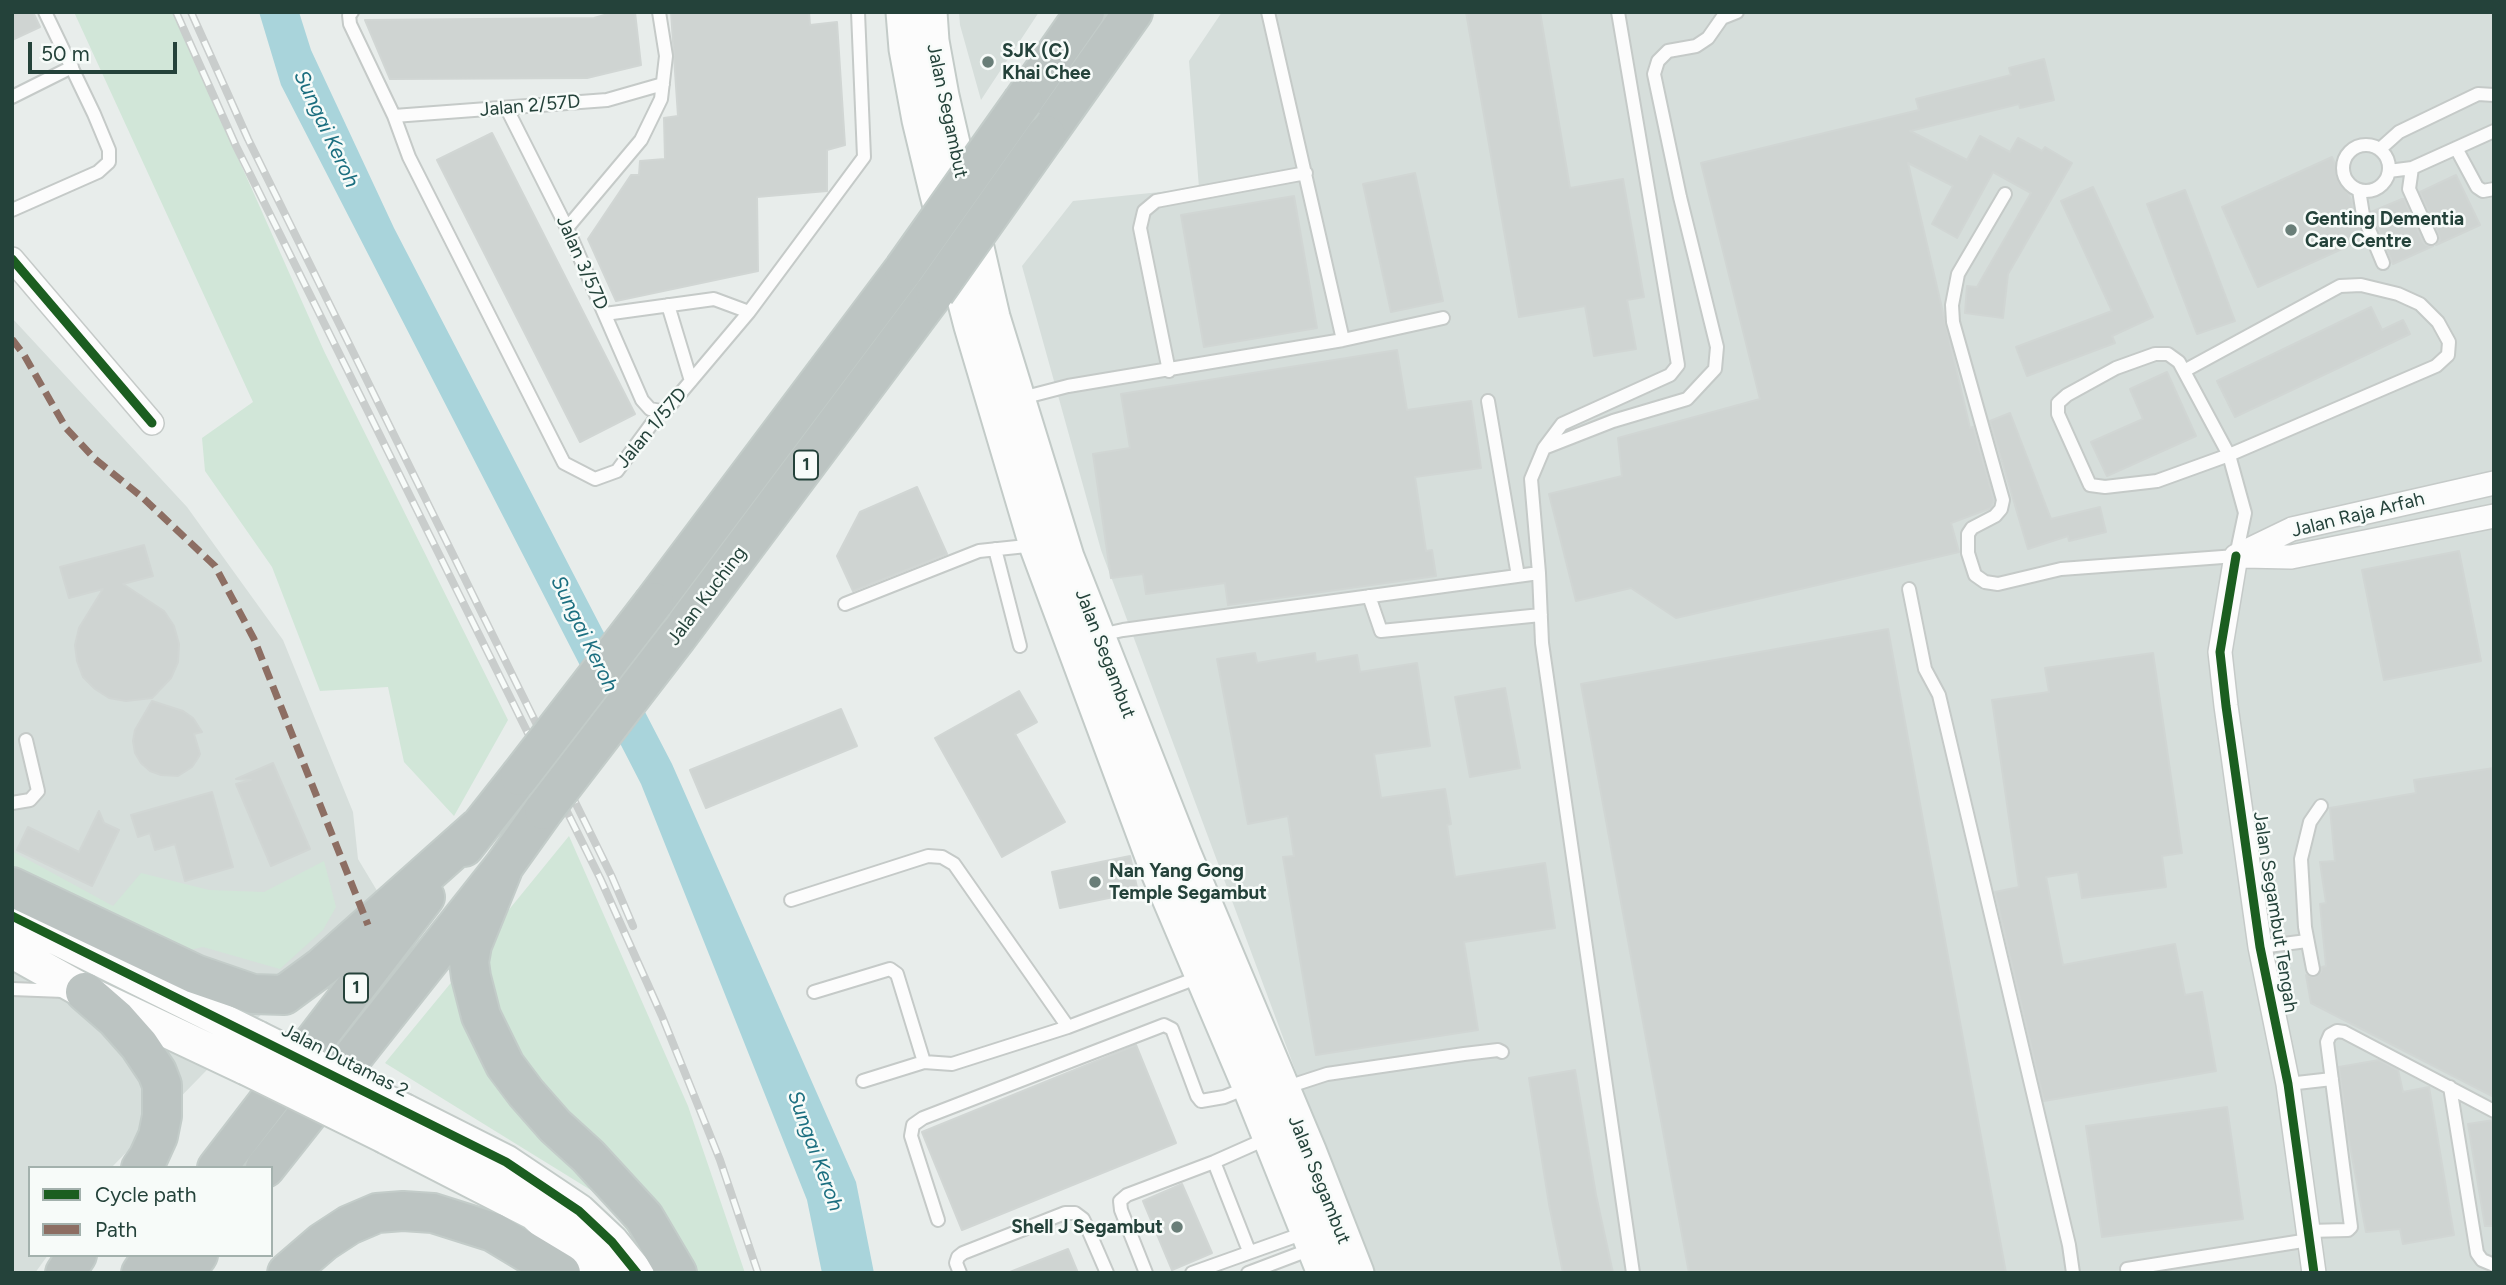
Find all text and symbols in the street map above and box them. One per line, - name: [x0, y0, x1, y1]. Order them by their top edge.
- scale bar: [32, 28, 180, 72]
- place label: SJK (C) Khai Chee: [1002, 40, 1091, 84]
- text: 50 m: [41, 41, 90, 66]
- street label: Jalan Segambut: [922, 42, 972, 180]
- marker: SJK (C) Khai Chee: [980, 54, 996, 70]
- water label: Sungai Keroh: [288, 66, 364, 192]
- street label: Jalan 2/57D: [479, 90, 581, 122]
- place label: Genting Dementia Care Centre: [2305, 208, 2464, 252]
- street label: Jalan 3/57D: [551, 212, 613, 314]
- marker: Genting Dementia Care Centre: [2283, 222, 2299, 238]
- street label: Jalan 1/57D: [612, 383, 692, 473]
- road number: 1: [794, 450, 818, 480]
- street label: Jalan Raja Arfah: [2289, 487, 2427, 543]
- street label: Jalan Kuching: [662, 542, 752, 650]
- water label: Sungai Keroh: [545, 572, 623, 696]
- street label: Jalan Segambut: [1070, 586, 1140, 722]
- street label: Jalan Segambut Tengah: [2248, 810, 2302, 1014]
- place label: Nan Yang Gong Temple Segambut: [1109, 860, 1267, 904]
- marker: Nan Yang Gong Temple Segambut: [1087, 874, 1103, 890]
- road number: 1: [344, 973, 368, 1002]
- street label: Jalan Dutamas 2: [278, 1019, 412, 1103]
- water label: Sungai Keroh: [782, 1087, 848, 1215]
- street label: Jalan Segambut: [1283, 1112, 1355, 1248]
- legend: [28, 1166, 273, 1257]
- text: Cycle path: [95, 1182, 196, 1207]
- place label: Shell J Segambut: [1011, 1216, 1163, 1238]
- text: Path: [95, 1217, 137, 1242]
- marker: Shell J Segambut: [1169, 1219, 1185, 1235]

